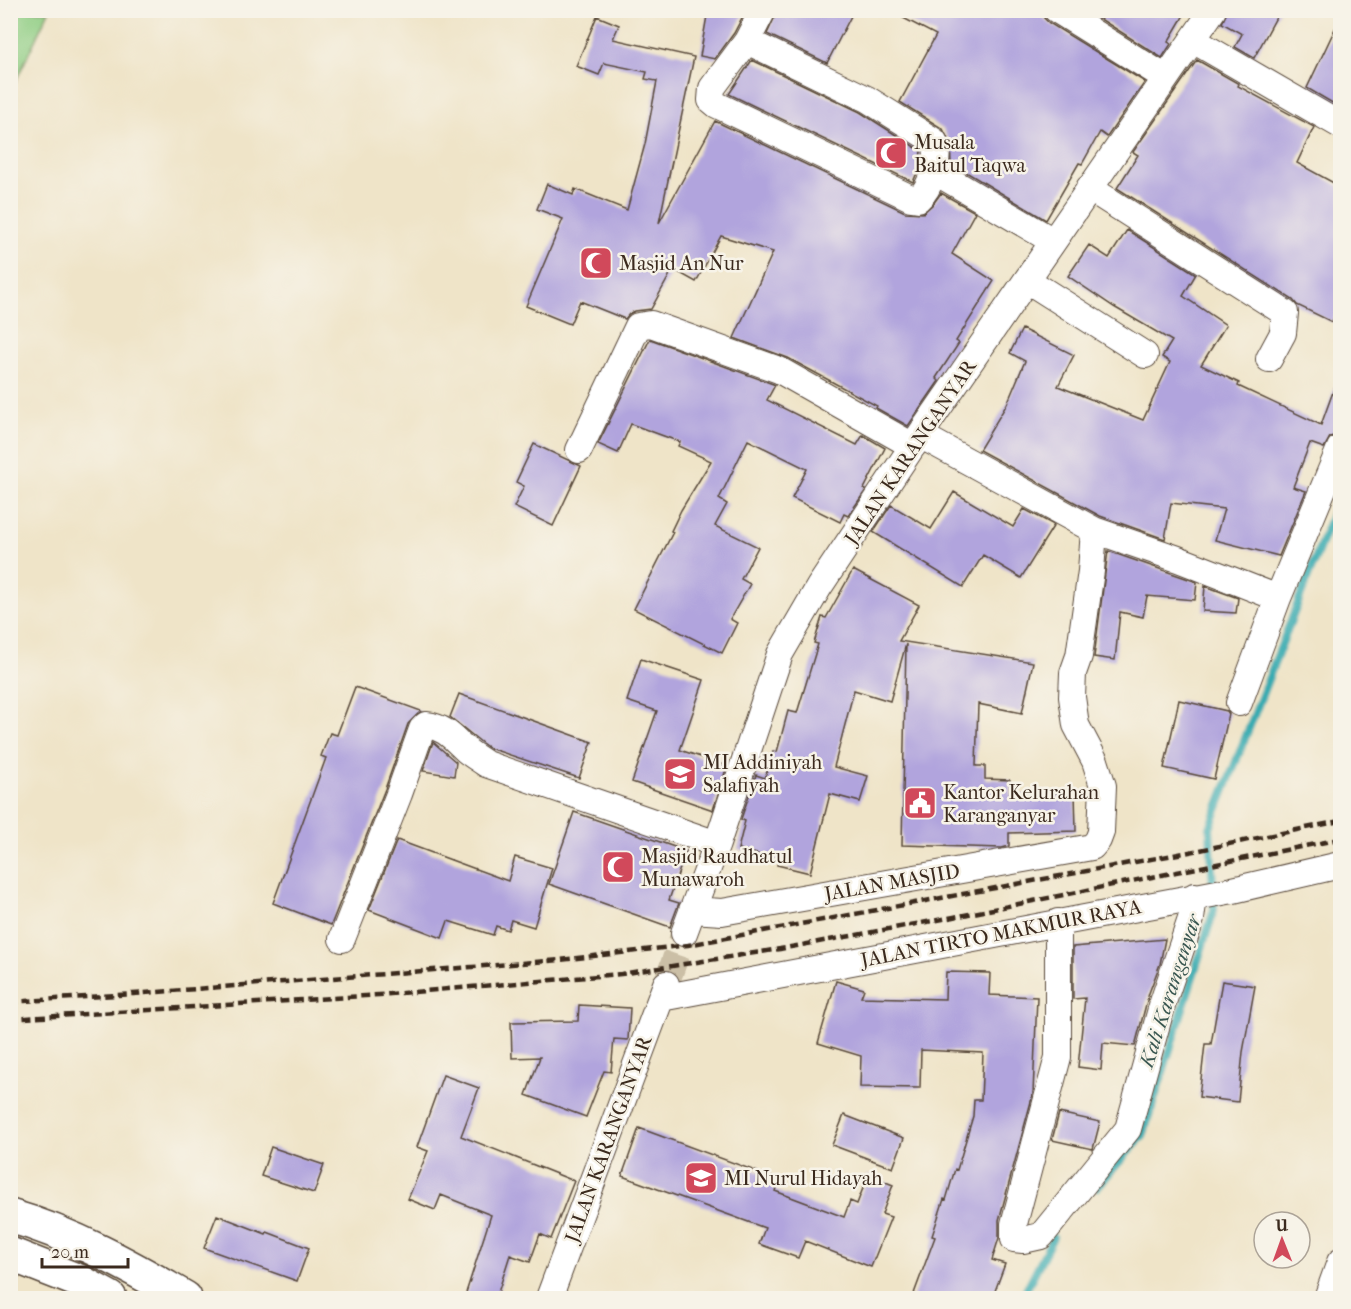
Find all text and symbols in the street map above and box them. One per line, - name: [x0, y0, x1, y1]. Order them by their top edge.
- place label: Musala Baitul Taqwa: [914, 131, 1026, 177]
- mosque icon: Musala Baitul Taqwa: [873, 135, 909, 171]
- mosque icon: Masjid An Nur: [578, 245, 614, 281]
- place label: Masjid An Nur: [619, 252, 744, 275]
- street label: JALAN KARANGANYAR: [839, 354, 982, 551]
- place label: MI Addiniyah Salafiyah: [703, 751, 823, 797]
- school or university icon: MI Addiniyah Salafiyah: [662, 756, 698, 792]
- place label: Kantor Kelurahan Karanganyar: [943, 781, 1099, 827]
- public building icon: Kantor Kelurahan Karanganyar: [902, 785, 938, 821]
- place label: Masjid Raudhatul Munawaroh: [641, 845, 793, 891]
- mosque icon: Masjid Raudhatul Munawaroh: [600, 849, 636, 885]
- street label: JALAN MASJID: [821, 859, 962, 906]
- street label: JALAN TIRTO MAKMUR RAYA: [857, 895, 1144, 972]
- water label: Kali Karanganyar: [1133, 910, 1207, 1073]
- street label: JALAN KARANGANYAR: [560, 1031, 657, 1248]
- school or university icon: MI Nurul Hidayah: [683, 1160, 719, 1196]
- place label: MI Nurul Hidayah: [724, 1167, 883, 1190]
- north arrow: [1252, 1210, 1312, 1270]
- text: U: [1274, 1216, 1289, 1235]
- scale bar: [42, 1231, 128, 1269]
- text: 20 m: [51, 1242, 89, 1263]

